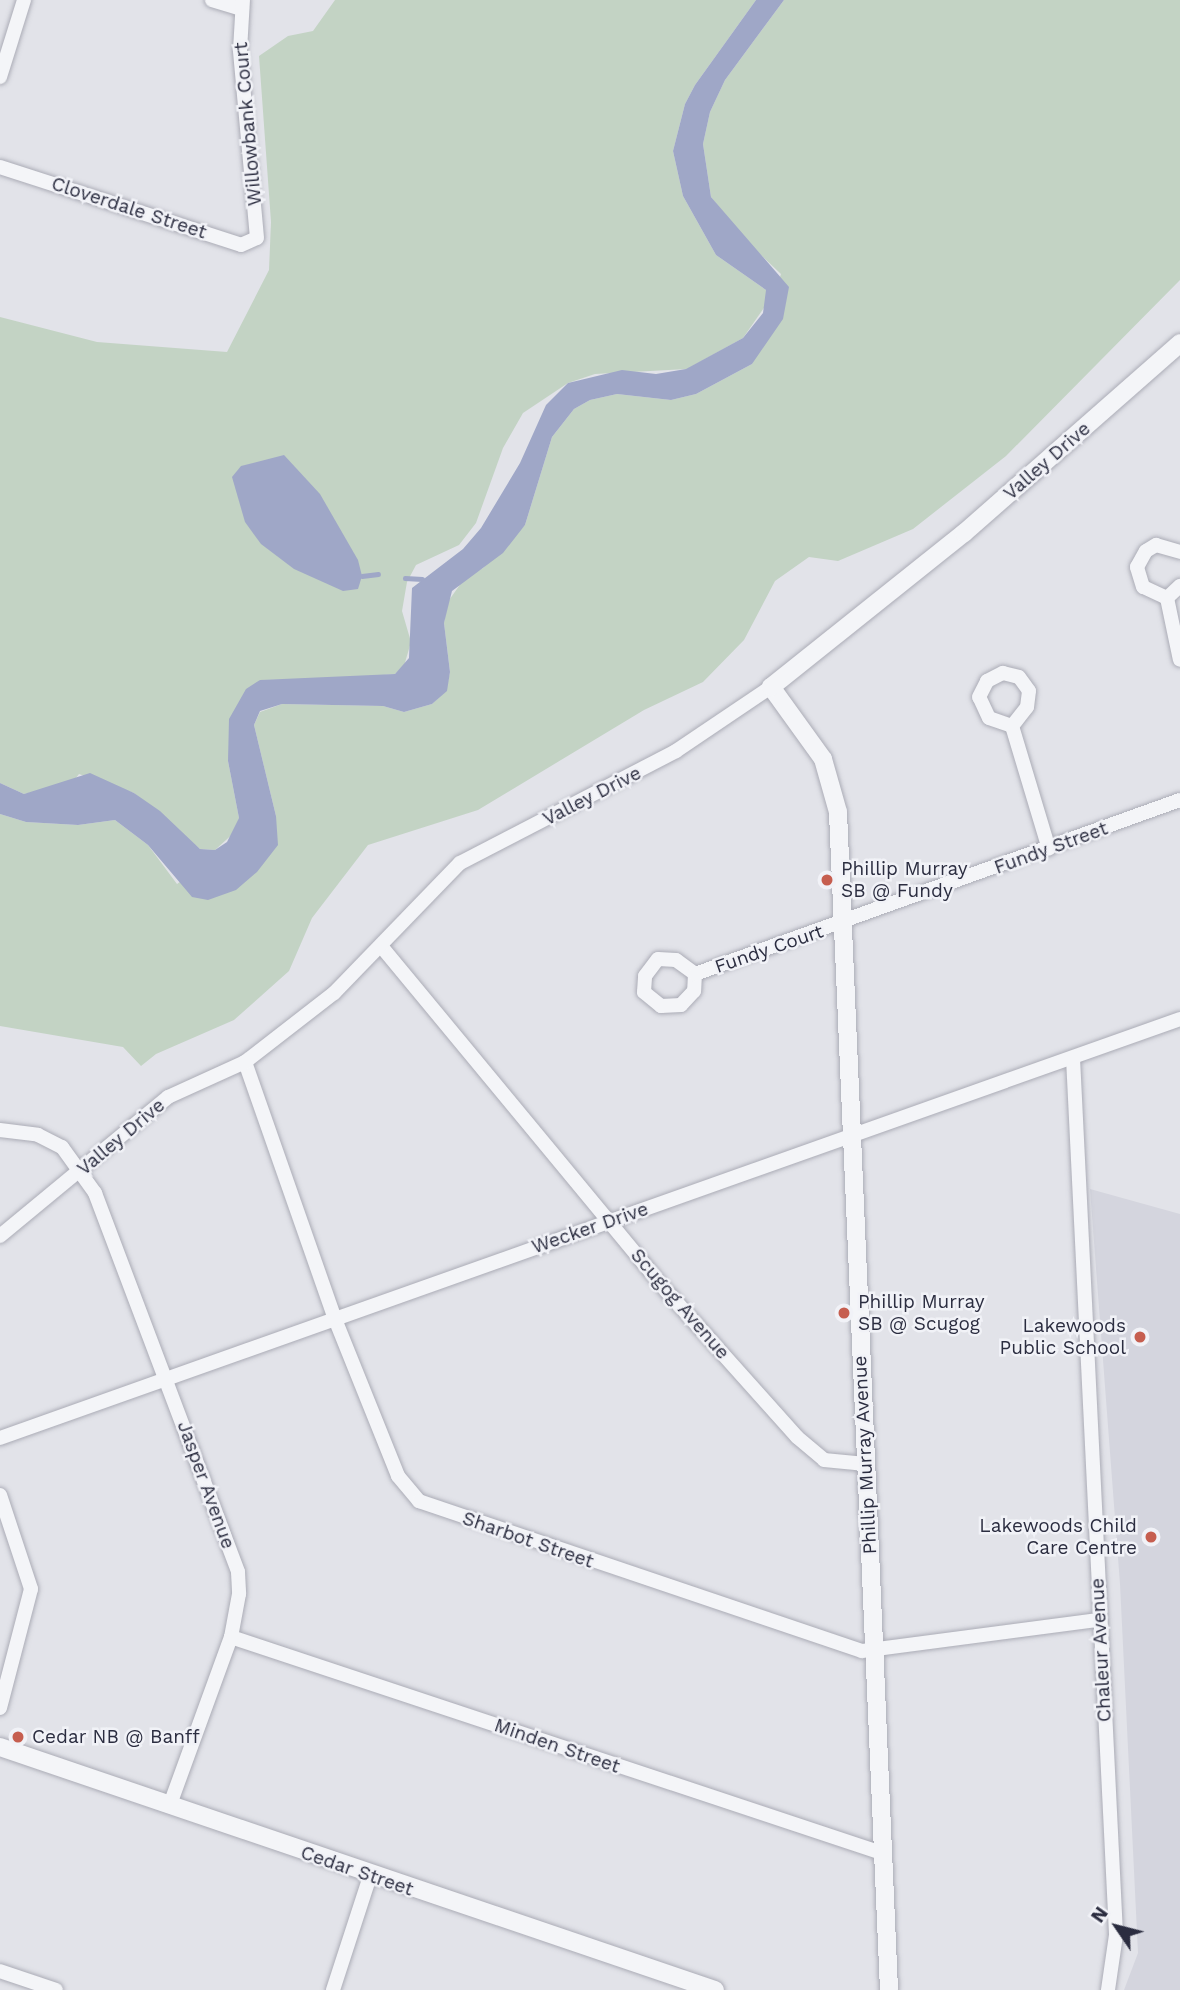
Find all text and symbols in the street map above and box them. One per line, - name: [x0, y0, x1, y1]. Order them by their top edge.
- street label: Willowbank Court: [229, 41, 267, 207]
- street label: Cloverdale Street: [49, 172, 209, 244]
- street label: Valley Drive: [999, 417, 1095, 505]
- street label: Valley Drive: [539, 761, 645, 831]
- street label: Fundy Street: [991, 817, 1111, 879]
- place label: Phillip Murray SB @ Fundy: [841, 858, 968, 902]
- marker: Phillip Murray SB @ Fundy: [819, 872, 835, 888]
- street label: Fundy Court: [712, 920, 826, 978]
- street label: Valley Drive: [72, 1094, 170, 1180]
- street label: Wecker Drive: [529, 1197, 651, 1259]
- street label: Scugog Avenue: [626, 1244, 734, 1364]
- place label: Phillip Murray SB @ Scugog: [858, 1291, 985, 1335]
- marker: Phillip Murray SB @ Scugog: [836, 1305, 852, 1321]
- place label: Lakewoods Public School: [1000, 1315, 1126, 1359]
- marker: Lakewoods Public School: [1132, 1329, 1148, 1345]
- street label: Phillip Murray Avenue: [848, 1354, 882, 1556]
- street label: Jasper Avenue: [172, 1417, 240, 1553]
- street label: Sharbot Street: [459, 1507, 597, 1573]
- place label: Lakewoods Child Care Centre: [979, 1515, 1137, 1559]
- marker: Lakewoods Child Care Centre: [1143, 1529, 1159, 1545]
- street label: Chaleur Avenue: [1086, 1577, 1116, 1723]
- street label: Minden Street: [491, 1714, 623, 1778]
- place label: Cedar NB @ Banff: [32, 1726, 200, 1748]
- marker: Cedar NB @ Banff: [10, 1729, 26, 1745]
- street label: Cedar Street: [297, 1841, 417, 1901]
- north arrow: [1082, 1892, 1152, 1962]
- text: N: [1086, 1902, 1113, 1927]

